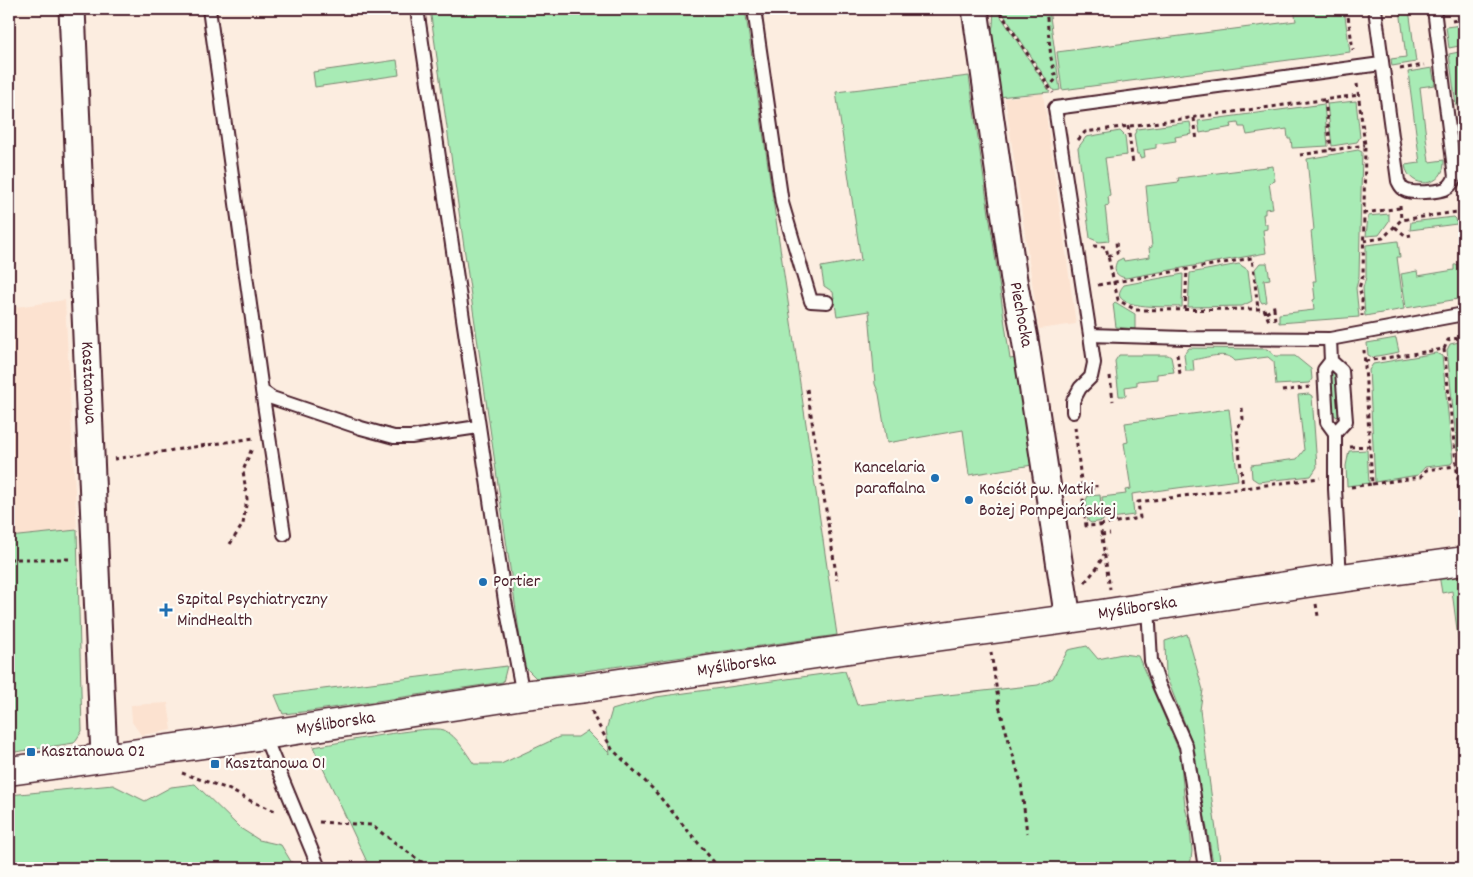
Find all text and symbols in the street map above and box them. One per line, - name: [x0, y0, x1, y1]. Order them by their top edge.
- street label: Piechocka: [1002, 280, 1039, 350]
- street label: Kasztanowa: [74, 341, 102, 425]
- place label: Kancelaria parafialna: [854, 456, 926, 502]
- marker: Kancelaria parafialna: [929, 472, 941, 484]
- place label: Kościół pw. Matki Bożej Pompejańskiej: [979, 478, 1116, 524]
- marker: Kościół pw. Matki Bożej Pompejańskiej: [963, 494, 975, 506]
- place label: Portier: [493, 570, 541, 595]
- marker: Portier: [477, 576, 489, 588]
- place label: Szpital Psychiatryczny MindHealth: [177, 588, 328, 634]
- street label: Myśliborska: [1096, 590, 1179, 627]
- marker: Szpital Psychiatryczny MindHealth: [159, 603, 173, 617]
- street label: Myśliborska: [695, 647, 778, 684]
- street label: Myśliborska: [295, 705, 377, 742]
- place label: Kasztanowa 02: [41, 740, 145, 765]
- marker: Kasztanowa 02: [25, 746, 37, 758]
- place label: Kasztanowa 01: [225, 752, 326, 777]
- marker: Kasztanowa 01: [209, 758, 221, 770]

